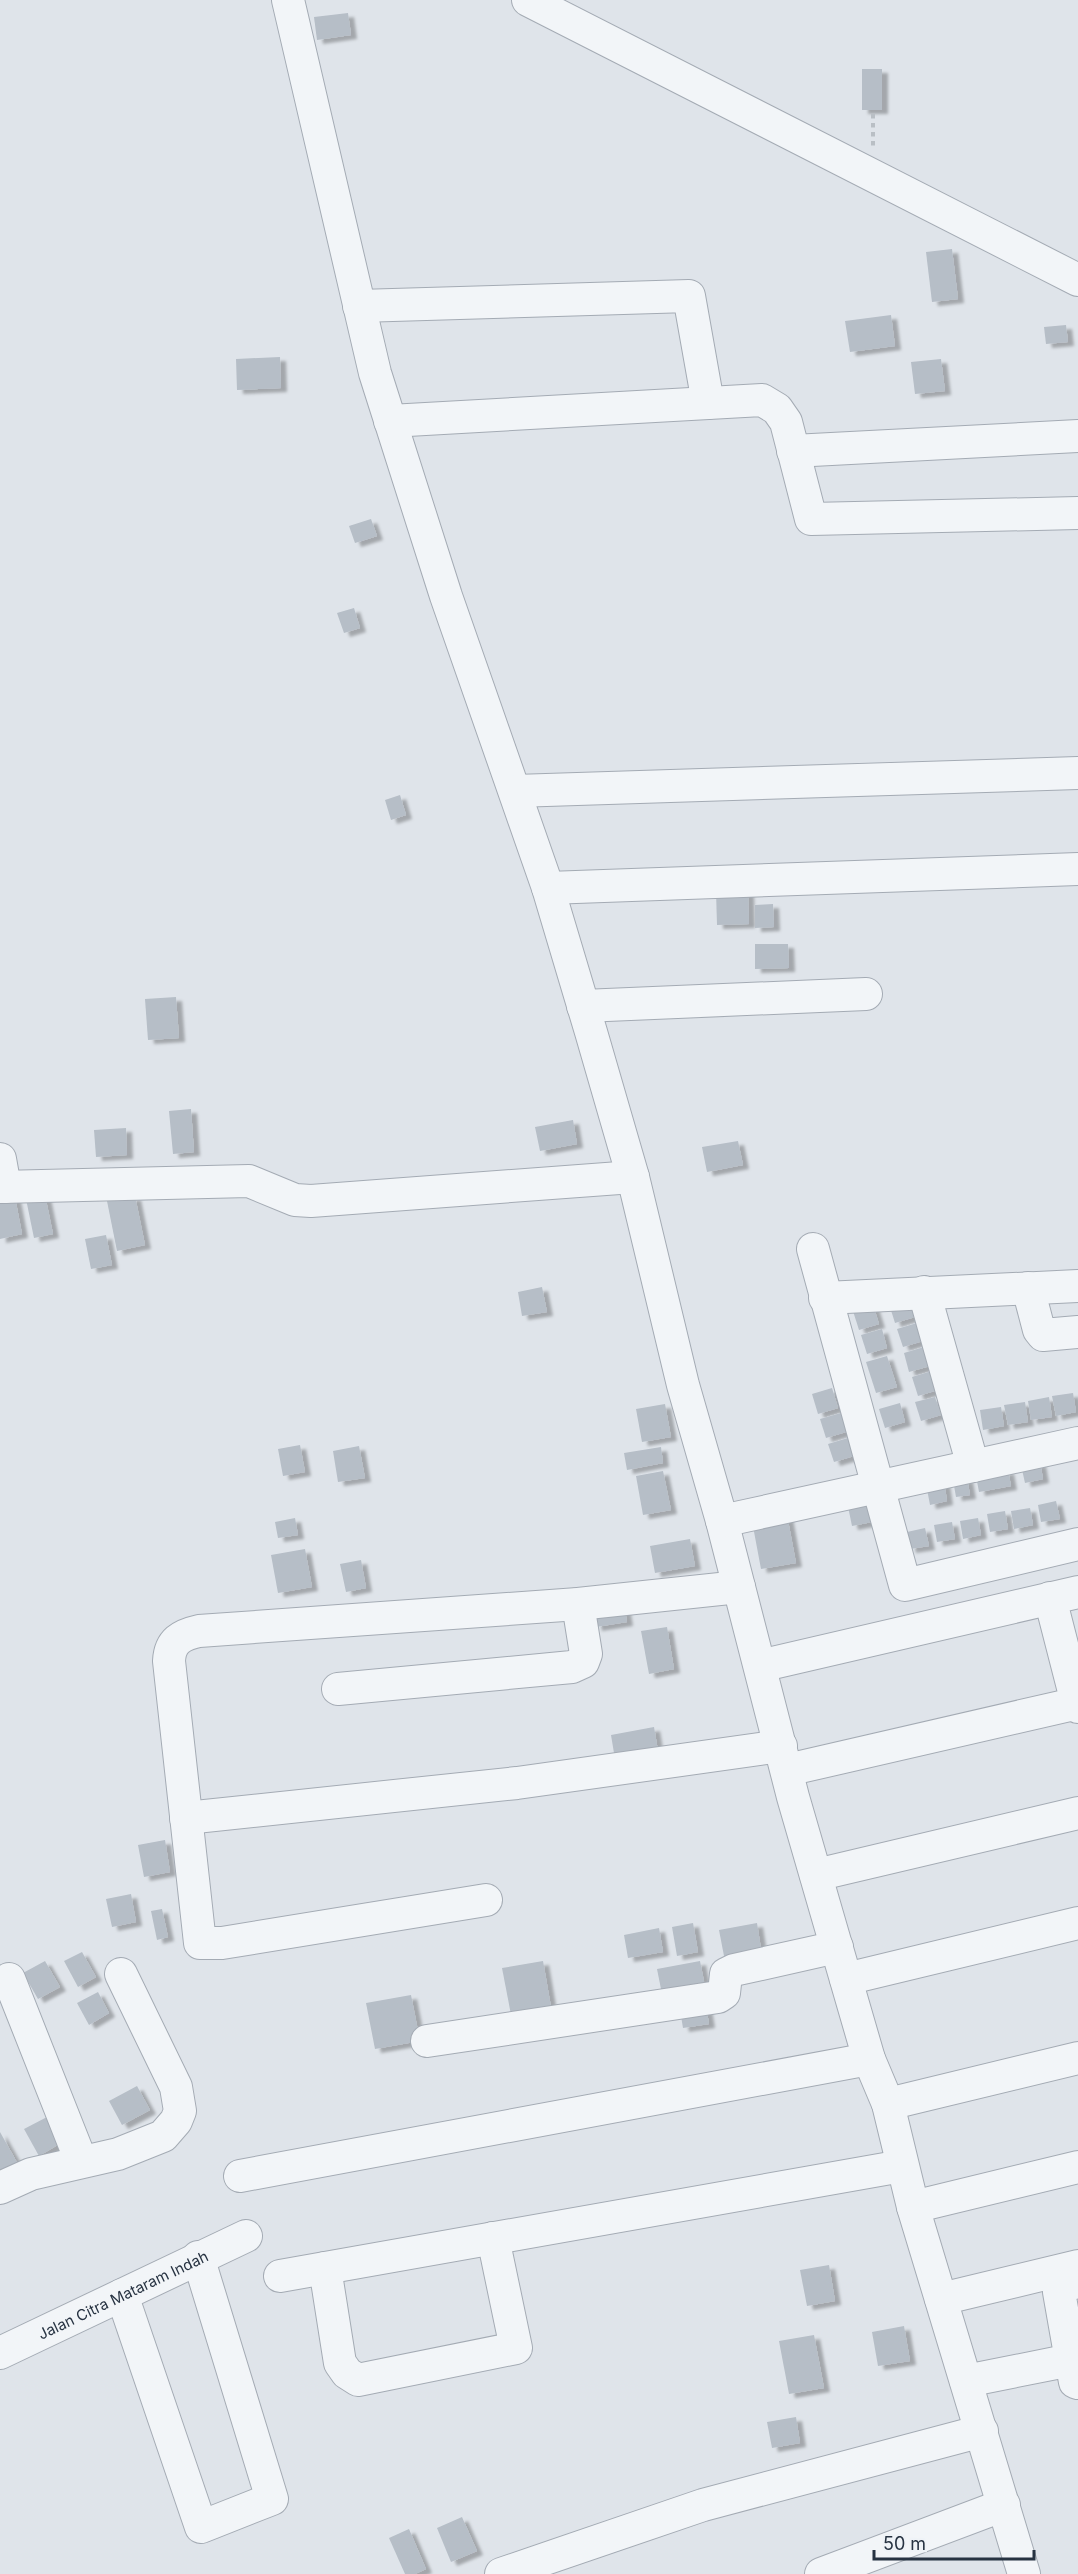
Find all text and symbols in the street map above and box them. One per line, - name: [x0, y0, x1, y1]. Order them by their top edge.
- street label: Jalan Citra Mataram Indah: [35, 2246, 211, 2343]
- scale bar: [874, 2523, 1034, 2561]
- text: 50 m: [883, 2533, 926, 2554]

